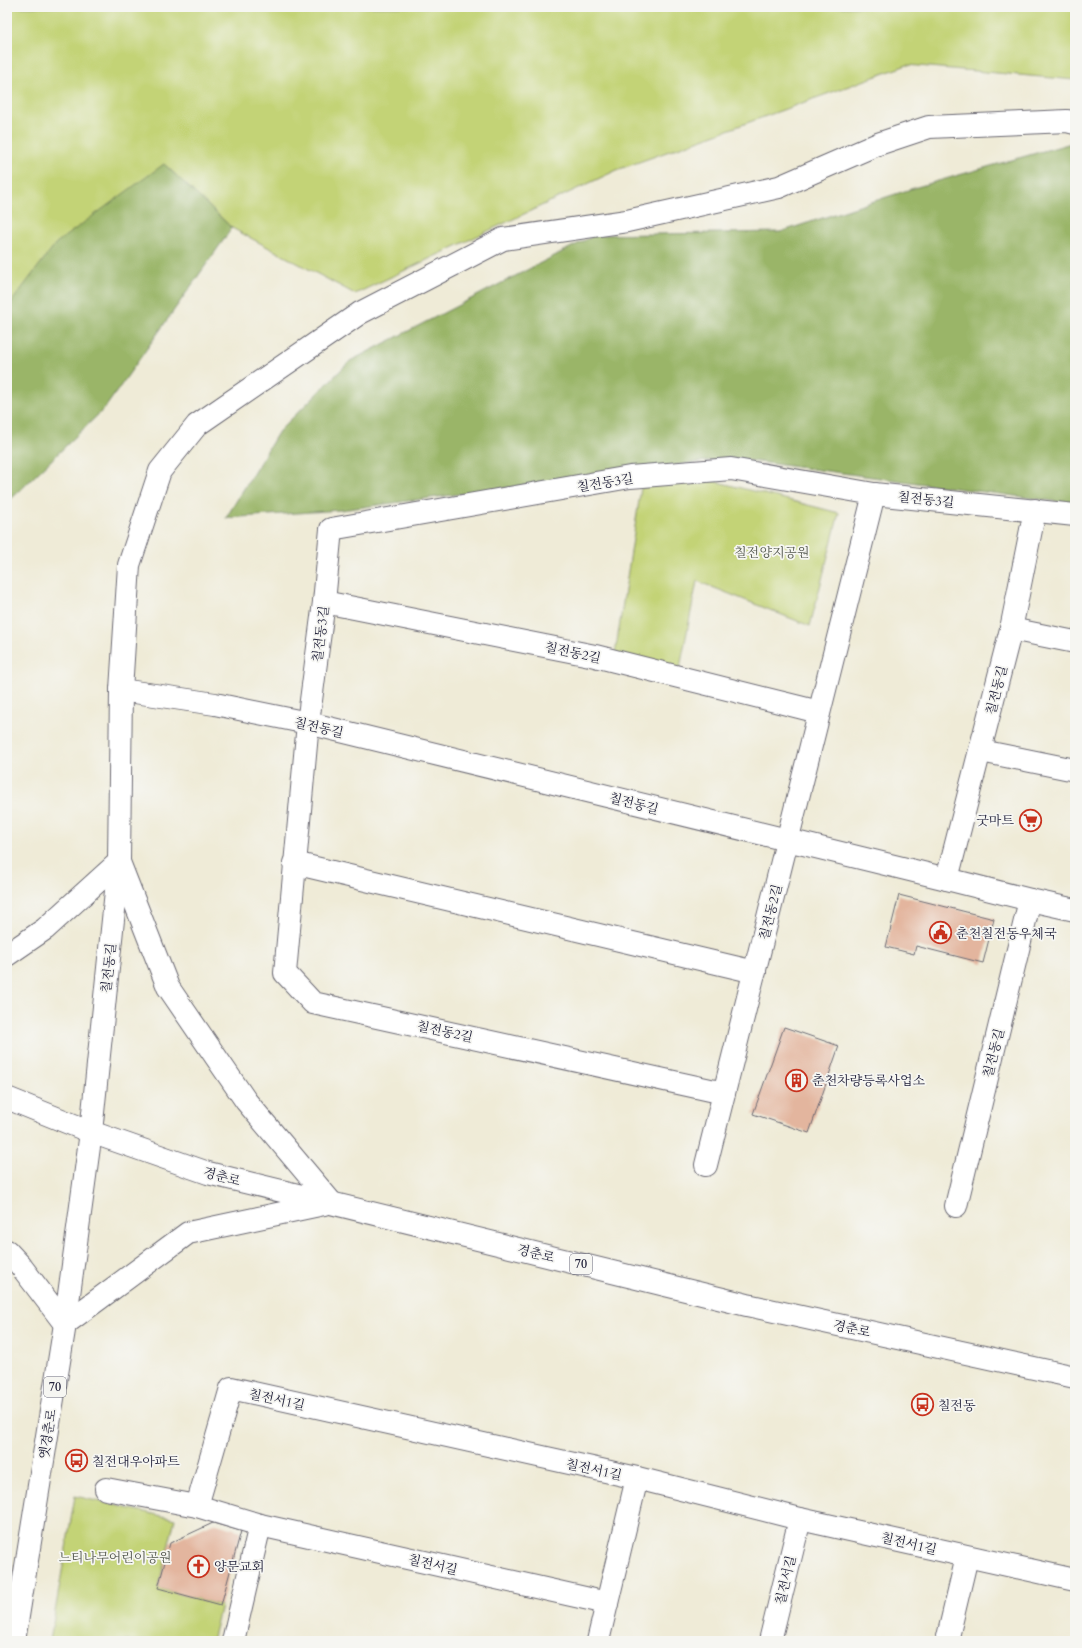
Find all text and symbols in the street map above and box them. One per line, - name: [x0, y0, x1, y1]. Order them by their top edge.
- street label: 칠전동3길: [576, 470, 635, 496]
- street label: 칠전동3길: [897, 488, 955, 512]
- park label: 칠전양지공원: [734, 544, 810, 562]
- street label: 칠전동3길: [309, 605, 333, 663]
- street label: 칠전동2길: [543, 638, 602, 668]
- street label: 칠전동길: [982, 664, 1012, 717]
- street label: 칠전동길: [292, 714, 345, 742]
- street label: 칠전동길: [607, 789, 660, 819]
- supermarket icon: 굿마트: [1017, 807, 1043, 833]
- place label: 굿마트: [976, 812, 1014, 830]
- street label: 칠전동2길: [755, 882, 787, 942]
- public building icon: 춘천칠전동우체국: [927, 920, 953, 946]
- place label: 춘천칠전동우체국: [956, 925, 1057, 943]
- street label: 칠전동길: [97, 942, 121, 994]
- street label: 칠전동2길: [415, 1017, 474, 1047]
- street label: 칠전동길: [979, 1027, 1009, 1080]
- building icon: 춘천차량등록사업소: [783, 1067, 809, 1093]
- place label: 춘천차량등록사업소: [812, 1072, 925, 1090]
- street label: 경춘로: [201, 1163, 243, 1191]
- street label: 경춘로: [515, 1241, 557, 1267]
- road number: 70: [570, 1254, 592, 1274]
- street label: 경춘로: [831, 1316, 873, 1342]
- road number: 70: [44, 1377, 66, 1397]
- street label: 칠전서1길: [247, 1385, 306, 1415]
- bus stop icon: 칠전동: [910, 1392, 936, 1418]
- place label: 칠전동: [938, 1397, 976, 1415]
- street label: 옛경춘로: [35, 1408, 61, 1460]
- bus stop icon: 칠전대우아파트: [63, 1448, 89, 1474]
- place label: 칠전대우아파트: [92, 1453, 180, 1471]
- street label: 칠전서1길: [564, 1455, 623, 1485]
- street label: 칠전서1길: [879, 1529, 939, 1559]
- park label: 느티나무어린이공원: [58, 1549, 172, 1567]
- street label: 칠전서길: [406, 1551, 459, 1579]
- church icon: 양문교회: [185, 1553, 211, 1579]
- street label: 칠전서길: [772, 1554, 800, 1607]
- place label: 양문교회: [214, 1558, 264, 1576]

